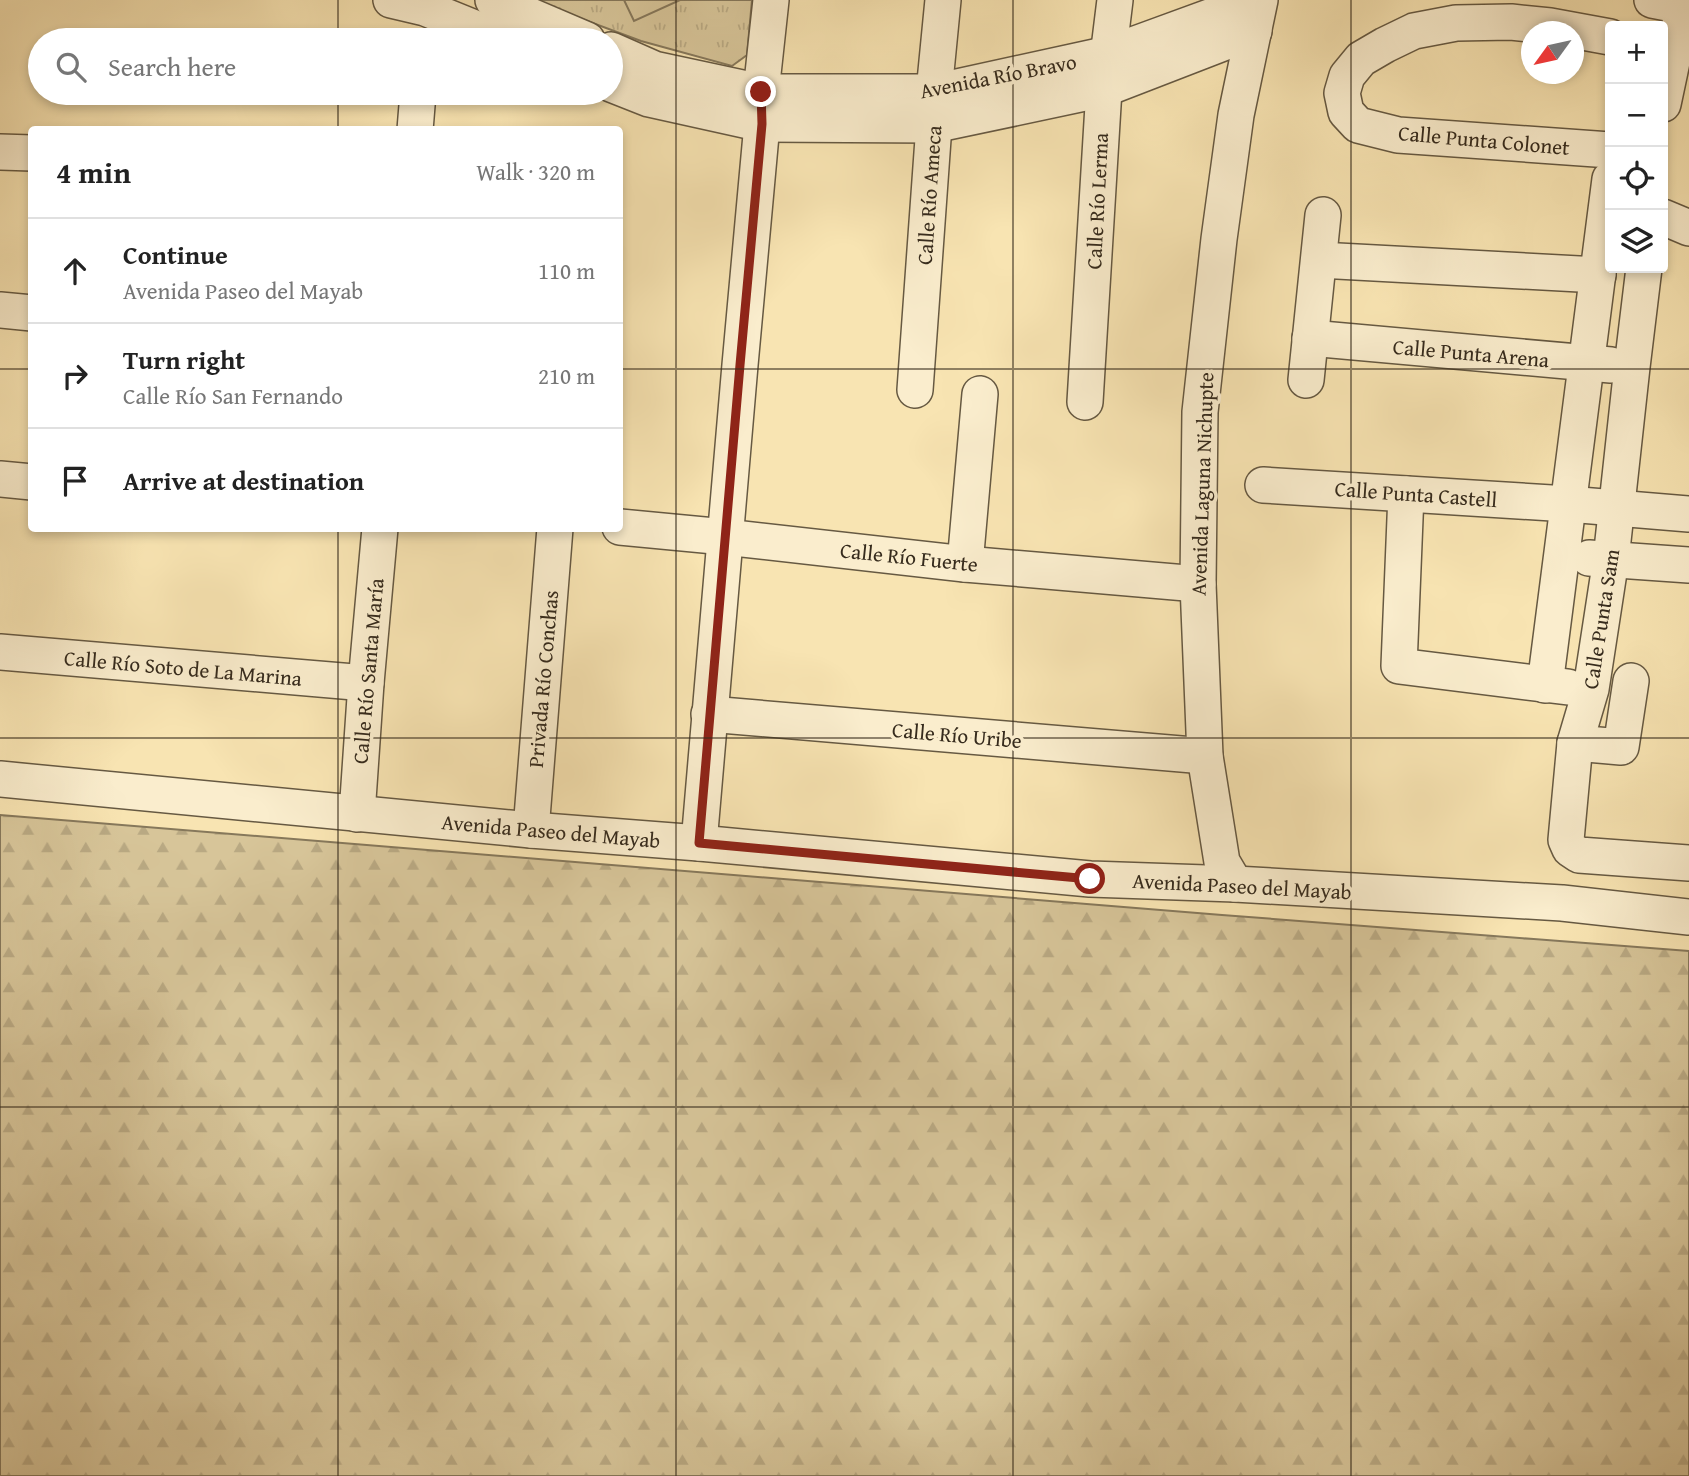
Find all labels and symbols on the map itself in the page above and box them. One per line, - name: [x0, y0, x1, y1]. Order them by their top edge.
- north arrow: [1521, 21, 1584, 84]
- street label: Avenida Río Bravo: [917, 46, 1079, 106]
- route end: [745, 76, 776, 107]
- street label: Calle Punta Colonet: [1397, 117, 1572, 163]
- street label: Calle Río Ameca: [909, 124, 949, 266]
- street label: Calle Río Lerma: [1078, 132, 1116, 270]
- street label: Calle Punta Arena: [1392, 331, 1550, 375]
- street label: Avenida Laguna Nichupte: [1183, 372, 1221, 596]
- street label: Calle Punta Castell: [1334, 473, 1498, 515]
- street label: Calle Río Fuerte: [839, 534, 980, 580]
- street label: Calle Punta Sam: [1575, 547, 1627, 691]
- street label: Calle Río Santa María: [344, 577, 392, 765]
- street label: Privada Río Conchas: [520, 589, 566, 769]
- street label: Calle Río Soto de La Marina: [63, 642, 303, 694]
- street label: Calle Río Uribe: [891, 714, 1023, 756]
- street label: Avenida Paseo del Mayab: [440, 806, 662, 856]
- route start: [1074, 863, 1105, 894]
- street label: Avenida Paseo del Mayab: [1132, 865, 1352, 907]

